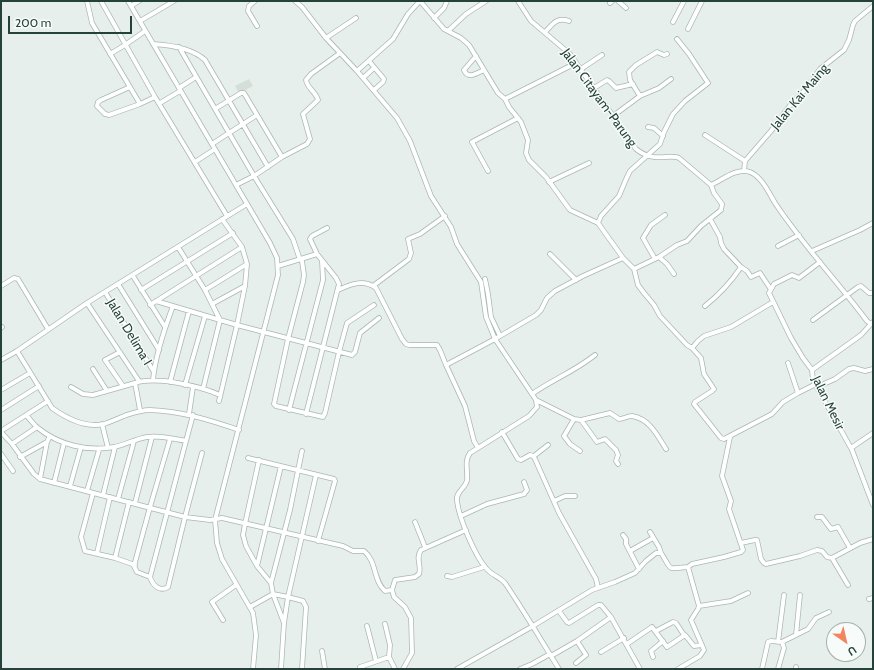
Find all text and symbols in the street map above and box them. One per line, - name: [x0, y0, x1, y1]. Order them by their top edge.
- scale bar: [10, 8, 134, 34]
- text: 200 m: [15, 15, 51, 30]
- street label: Jalan Citayam-Parung: [558, 46, 640, 150]
- street label: Jalan Kai Maing: [768, 61, 832, 133]
- street label: Jalan Delima I: [103, 296, 155, 368]
- street label: Jalan Mesir: [808, 373, 848, 433]
- north arrow: [826, 622, 866, 662]
- text: U: [845, 643, 859, 659]

